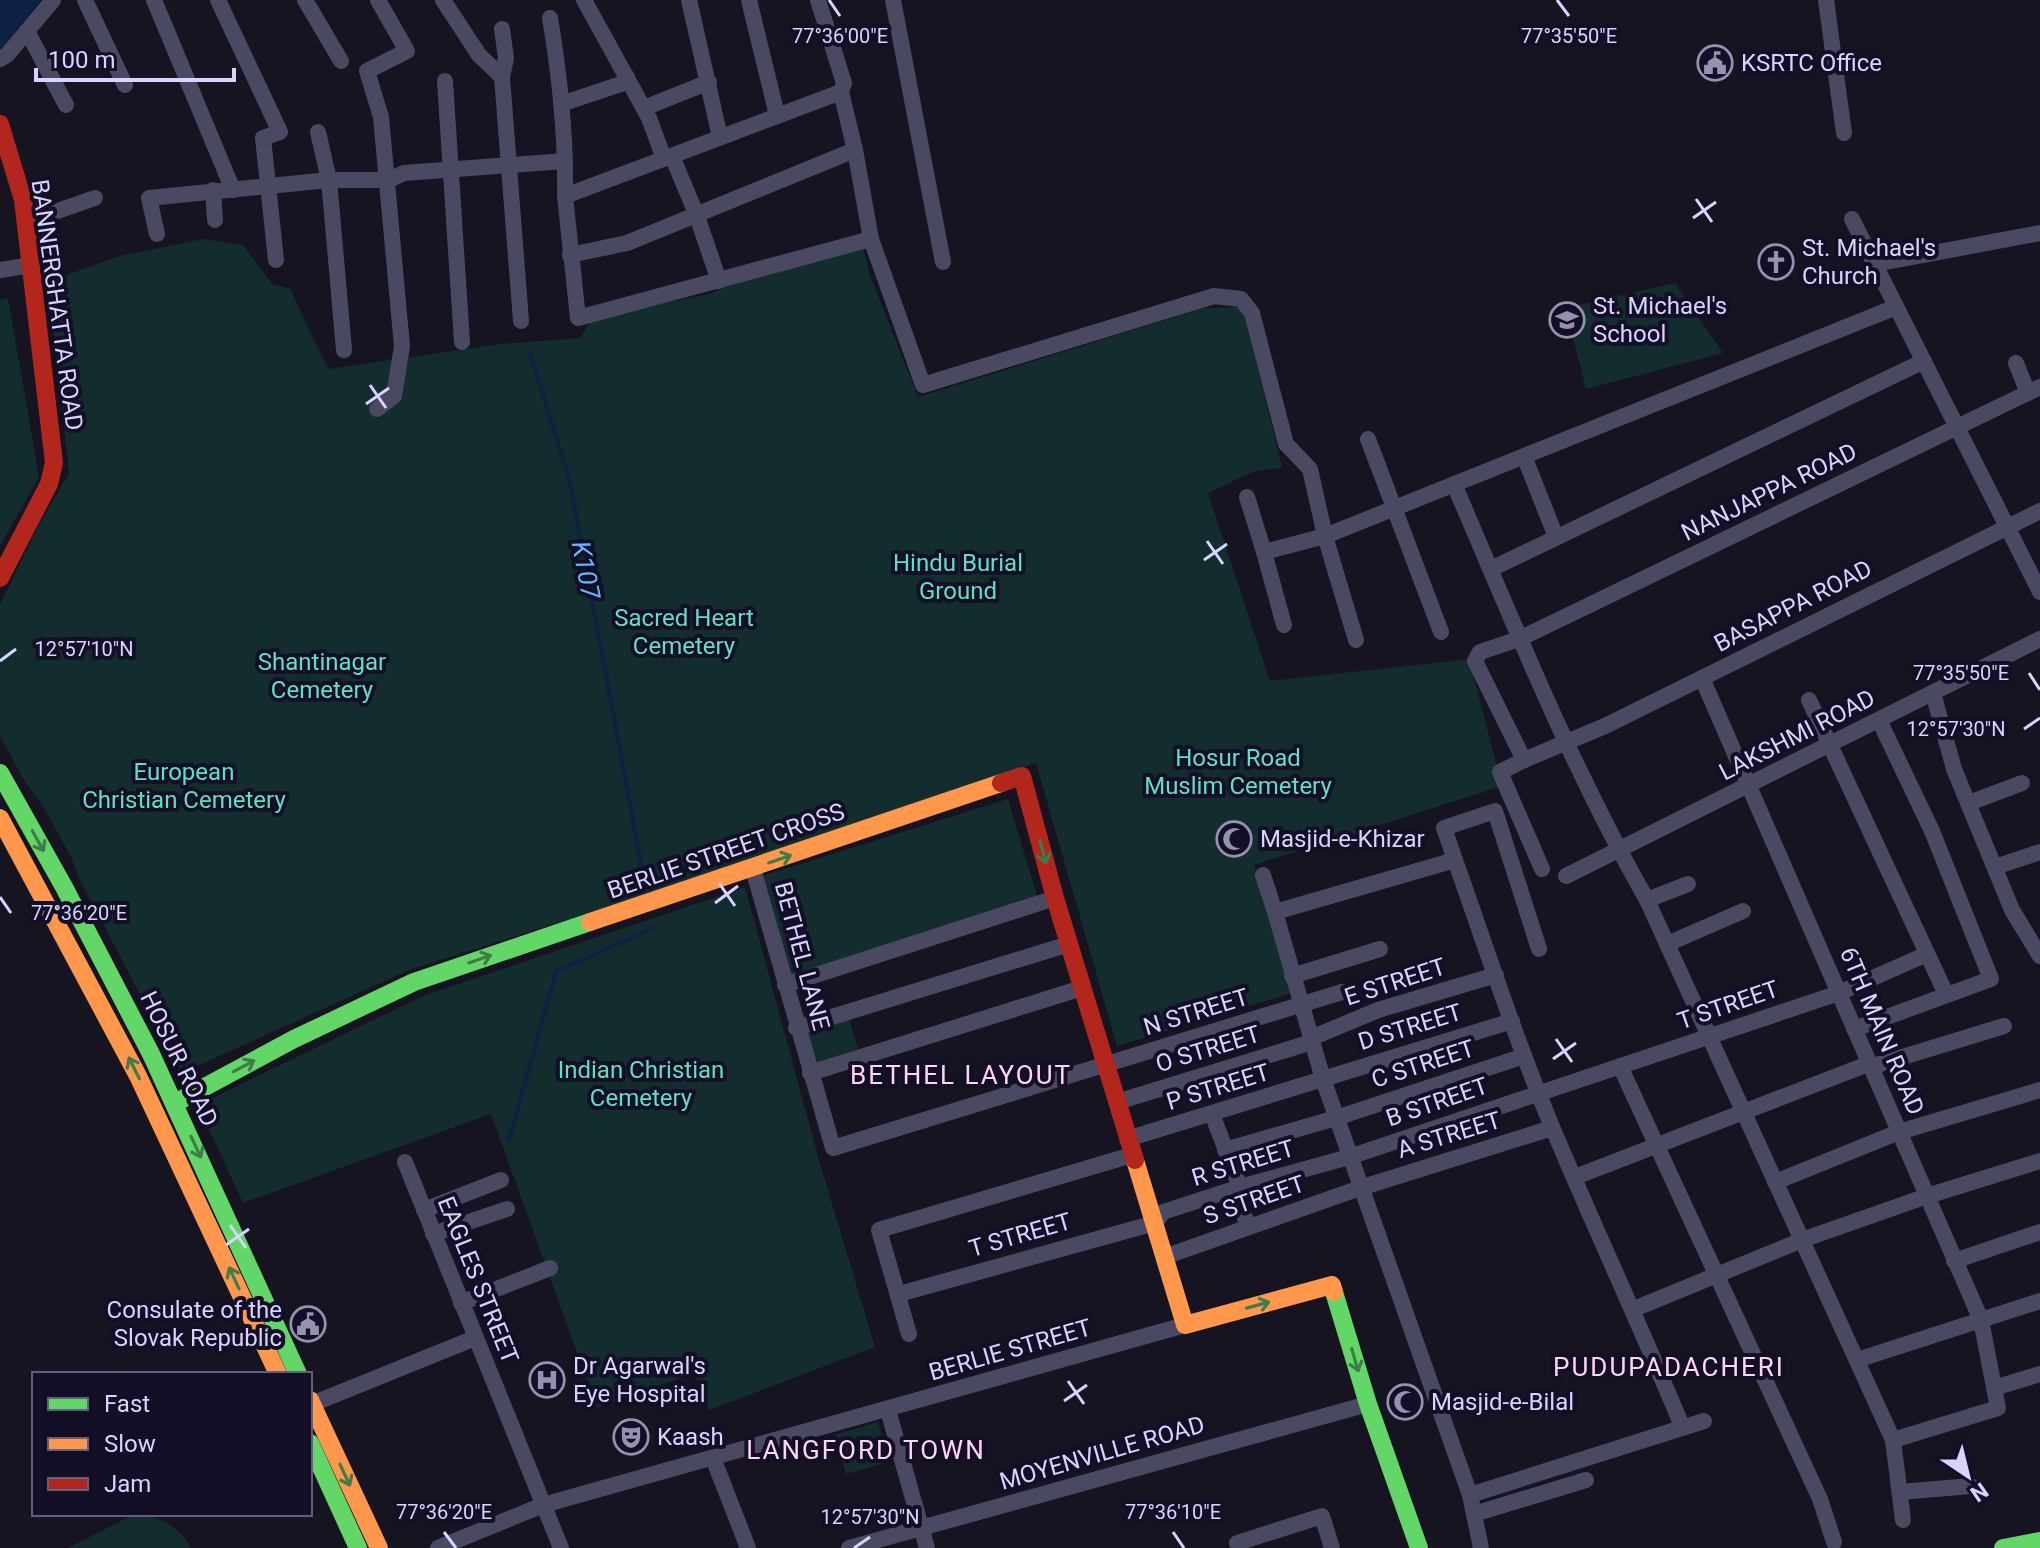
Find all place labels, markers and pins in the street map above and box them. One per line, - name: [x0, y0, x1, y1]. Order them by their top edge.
- public building icon: KSRTC Office: [1696, 44, 1734, 82]
- place label: KSRTC Office: [1741, 49, 1882, 77]
- place label: St. Michael's Church: [1802, 234, 1936, 290]
- church icon: St. Michael's Church: [1757, 243, 1795, 281]
- place label: St. Michael's School: [1593, 292, 1727, 348]
- school or university icon: St. Michael's School: [1548, 301, 1586, 339]
- mosque icon: Masjid-e-Khizar: [1215, 820, 1253, 858]
- place label: Masjid-e-Khizar: [1260, 825, 1425, 853]
- place label: Consulate of the Slovak Republic: [107, 1296, 282, 1352]
- public building icon: Consulate of the Slovak Republic: [289, 1305, 327, 1343]
- place label: Dr Agarwal's Eye Hospital: [573, 1352, 706, 1408]
- hospital icon: Dr Agarwal's Eye Hospital: [528, 1361, 566, 1399]
- mosque icon: Masjid-e-Bilal: [1386, 1383, 1424, 1421]
- place label: Masjid-e-Bilal: [1431, 1388, 1574, 1416]
- theatre icon: Kaash: [612, 1418, 650, 1456]
- place label: Kaash: [657, 1423, 724, 1451]

